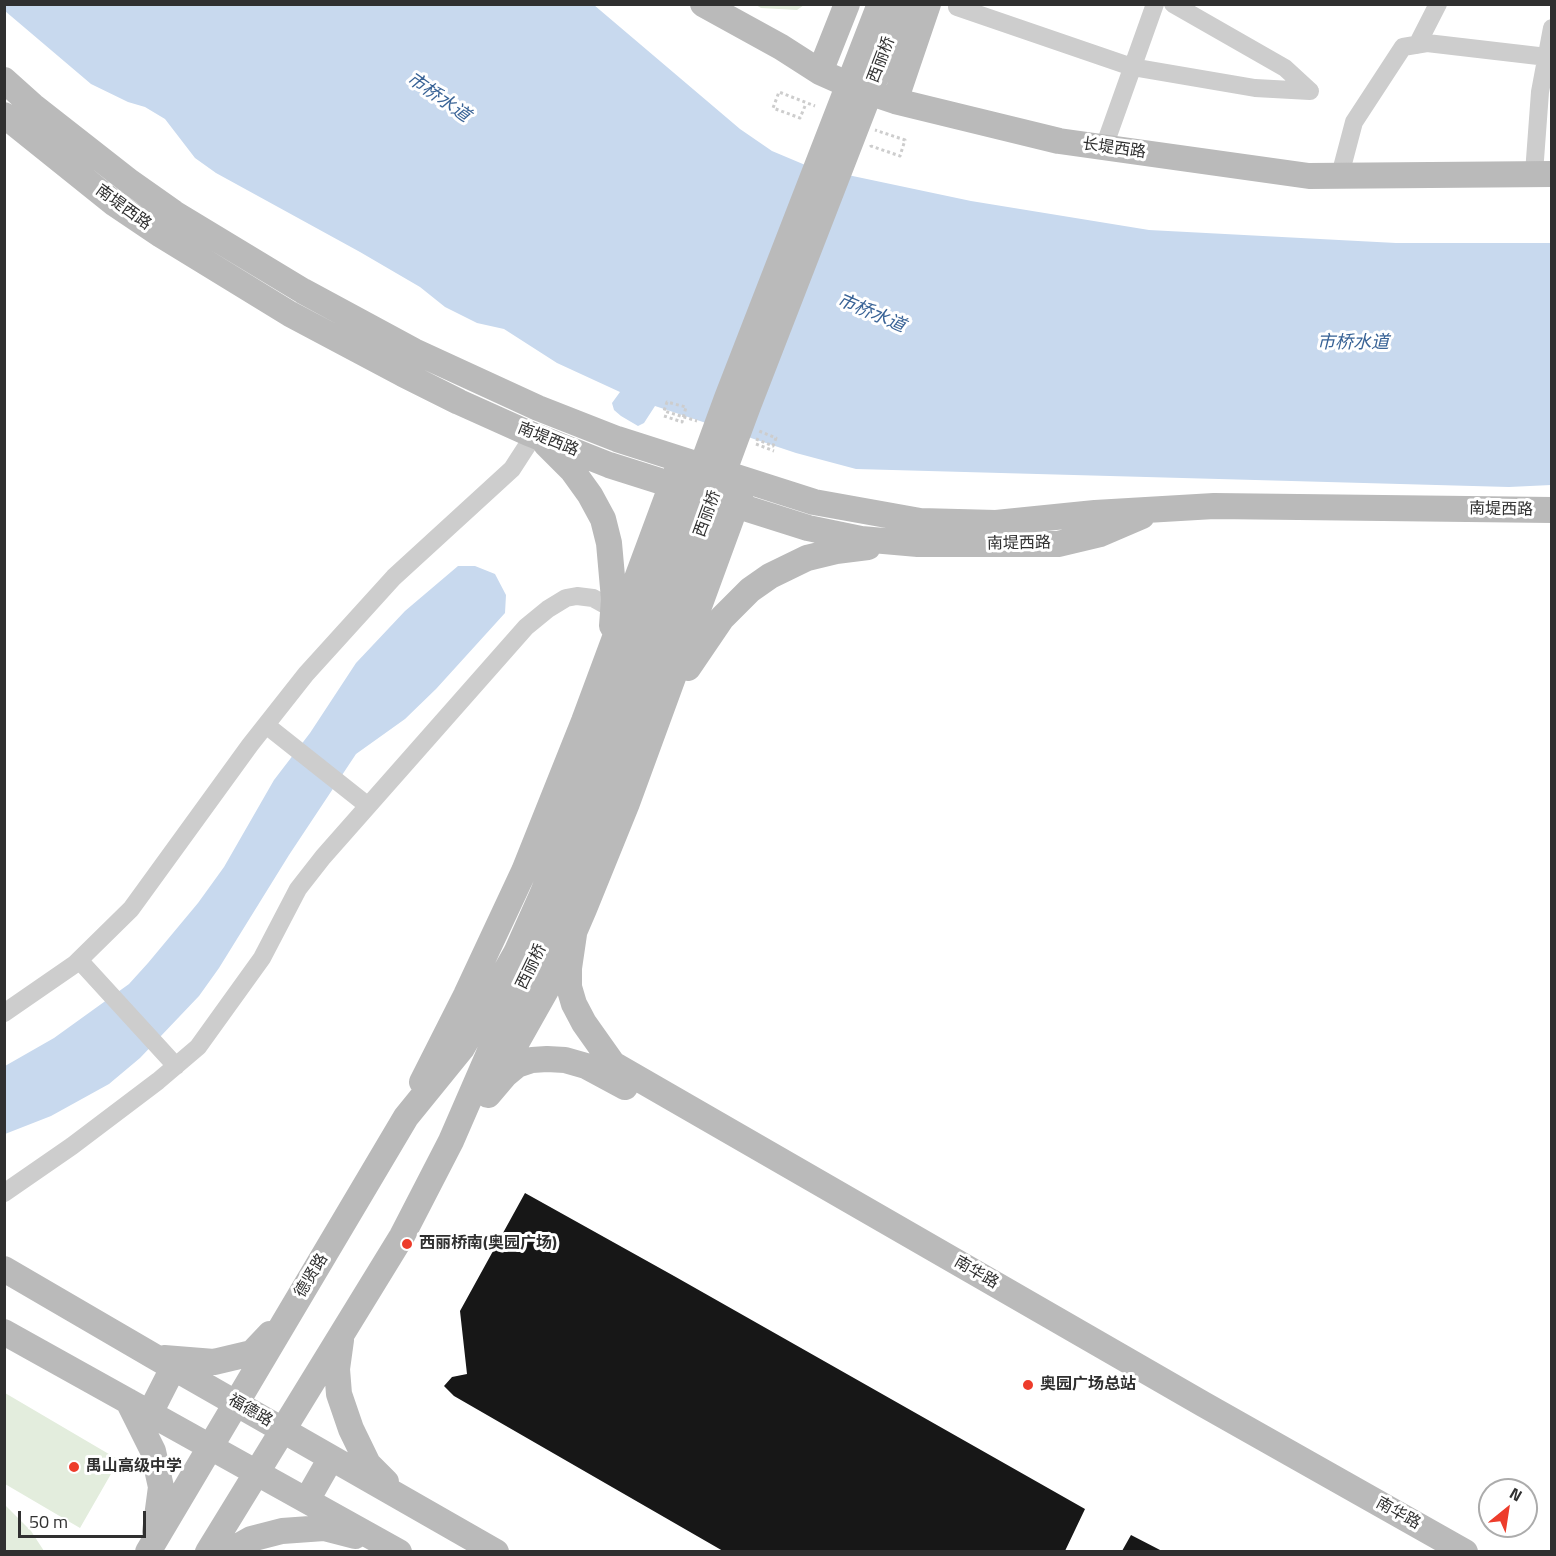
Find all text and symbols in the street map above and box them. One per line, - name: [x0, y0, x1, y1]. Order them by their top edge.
- street label: 西丽桥: [864, 34, 900, 86]
- water label: 市桥水道: [402, 69, 474, 127]
- street label: 长堤西路: [1081, 135, 1147, 163]
- street label: 南堤西路: [91, 181, 155, 235]
- water label: 市桥水道: [834, 290, 908, 338]
- water label: 市桥水道: [1317, 333, 1389, 355]
- street label: 南堤西路: [515, 419, 581, 461]
- street label: 西丽桥: [691, 488, 725, 540]
- street label: 南堤西路: [1469, 500, 1533, 520]
- street label: 南堤西路: [987, 534, 1051, 554]
- street label: 西丽桥: [513, 941, 551, 993]
- place label: 西丽桥南(奥园广场): [419, 1234, 557, 1254]
- marker: 西丽桥南(奥园广场): [400, 1237, 414, 1251]
- street label: 德贤路: [291, 1250, 333, 1302]
- street label: 南华路: [950, 1253, 1002, 1293]
- place label: 奥园广场总站: [1040, 1375, 1136, 1395]
- marker: 奥园广场总站: [1021, 1378, 1035, 1392]
- street label: 福德路: [224, 1391, 276, 1431]
- place label: 禺山高级中学: [86, 1457, 182, 1477]
- marker: 禺山高级中学: [67, 1460, 81, 1474]
- north arrow: [1478, 1478, 1538, 1538]
- text: N: [1505, 1481, 1527, 1507]
- street label: 南华路: [1372, 1494, 1424, 1534]
- scale bar: [21, 1499, 148, 1537]
- text: 50 m: [29, 1508, 68, 1535]

